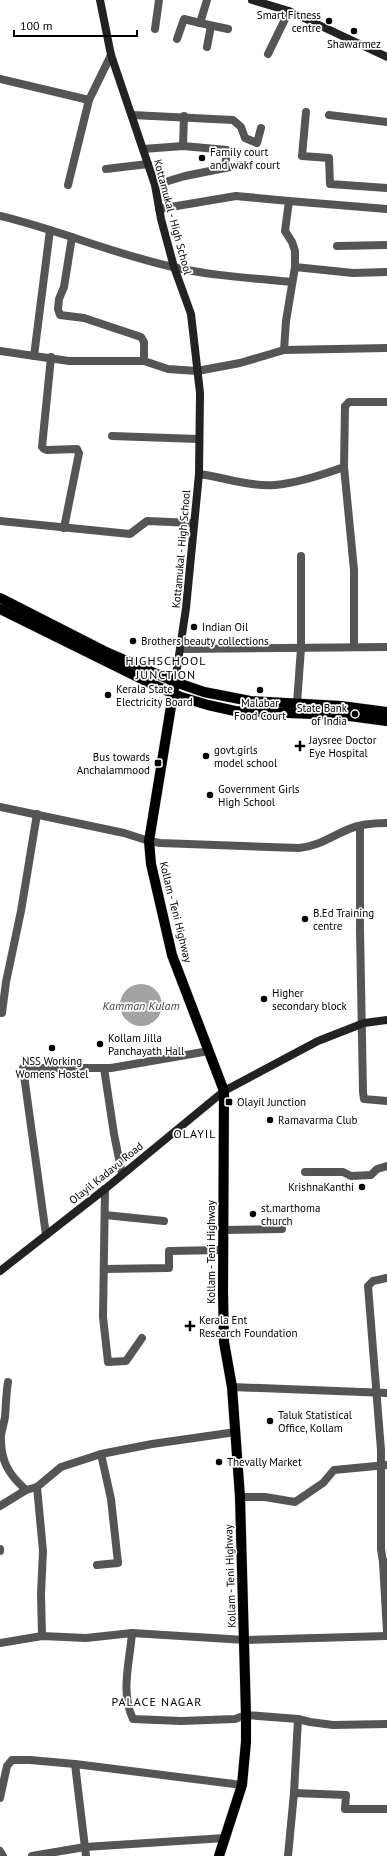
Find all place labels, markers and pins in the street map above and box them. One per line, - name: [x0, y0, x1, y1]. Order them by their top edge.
- place label: Smart Fitness centre: [257, 8, 321, 35]
- marker: Smart Fitness centre: [324, 16, 334, 26]
- marker: Shawarmez: [349, 26, 359, 36]
- place label: Shawarmez: [327, 37, 381, 51]
- place label: Family court and wakf court: [210, 145, 280, 172]
- marker: Family court and wakf court: [197, 153, 207, 163]
- place label: Indian Oil: [202, 620, 249, 634]
- marker: Indian Oil: [189, 622, 199, 632]
- place label: Brothers beauty collections: [141, 634, 269, 648]
- marker: Brothers beauty collections: [128, 636, 138, 646]
- place label: Kerala State Electricity Board: [116, 682, 193, 709]
- marker: Malabar Food Court: [255, 685, 265, 695]
- marker: Kerala State Electricity Board: [103, 690, 113, 700]
- place label: Malabar Food Court: [234, 696, 286, 723]
- place label: State Bank of India: [297, 701, 348, 728]
- marker: State Bank of India: [350, 709, 360, 719]
- place label: Jaysree Doctor Eye Hospital: [308, 733, 377, 760]
- marker: Jaysree Doctor Eye Hospital: [294, 740, 306, 752]
- place label: govt.girls model school: [214, 743, 278, 770]
- place label: Bus towards Anchalammood: [77, 750, 150, 777]
- marker: govt.girls model school: [201, 751, 211, 761]
- marker: Bus towards Anchalammood: [153, 758, 163, 768]
- place label: Government Girls High School: [218, 782, 300, 809]
- marker: Government Girls High School: [205, 790, 215, 800]
- place label: B.Ed Training centre: [313, 906, 374, 933]
- marker: B.Ed Training centre: [300, 914, 310, 924]
- place label: Higher secondary block: [272, 986, 348, 1013]
- marker: Higher secondary block: [259, 994, 269, 1004]
- place label: Kollam Jilla Panchayath Hall: [108, 1031, 185, 1058]
- marker: Kollam Jilla Panchayath Hall: [95, 1039, 105, 1049]
- marker: NSS Working Womens Hostel: [47, 1043, 57, 1053]
- place label: NSS Working Womens Hostel: [16, 1054, 89, 1081]
- place label: Olayil Junction: [237, 1095, 306, 1109]
- marker: Olayil Junction: [224, 1097, 234, 1107]
- place label: Ramavarma Club: [278, 1113, 358, 1127]
- marker: Ramavarma Club: [265, 1115, 275, 1125]
- place label: KrishnaKanthi: [288, 1180, 354, 1194]
- marker: KrishnaKanthi: [357, 1182, 367, 1192]
- place label: st.marthoma church: [261, 1201, 320, 1228]
- marker: st.marthoma church: [248, 1209, 258, 1219]
- place label: Kerala Ent Research Foundation: [199, 1313, 297, 1340]
- marker: Kerala Ent Research Foundation: [184, 1320, 196, 1332]
- place label: Taluk Statistical Office, Kollam: [278, 1408, 353, 1435]
- marker: Taluk Statistical Office, Kollam: [265, 1416, 275, 1426]
- place label: Thevally Market: [227, 1455, 302, 1469]
- marker: Thevally Market: [214, 1457, 224, 1467]

